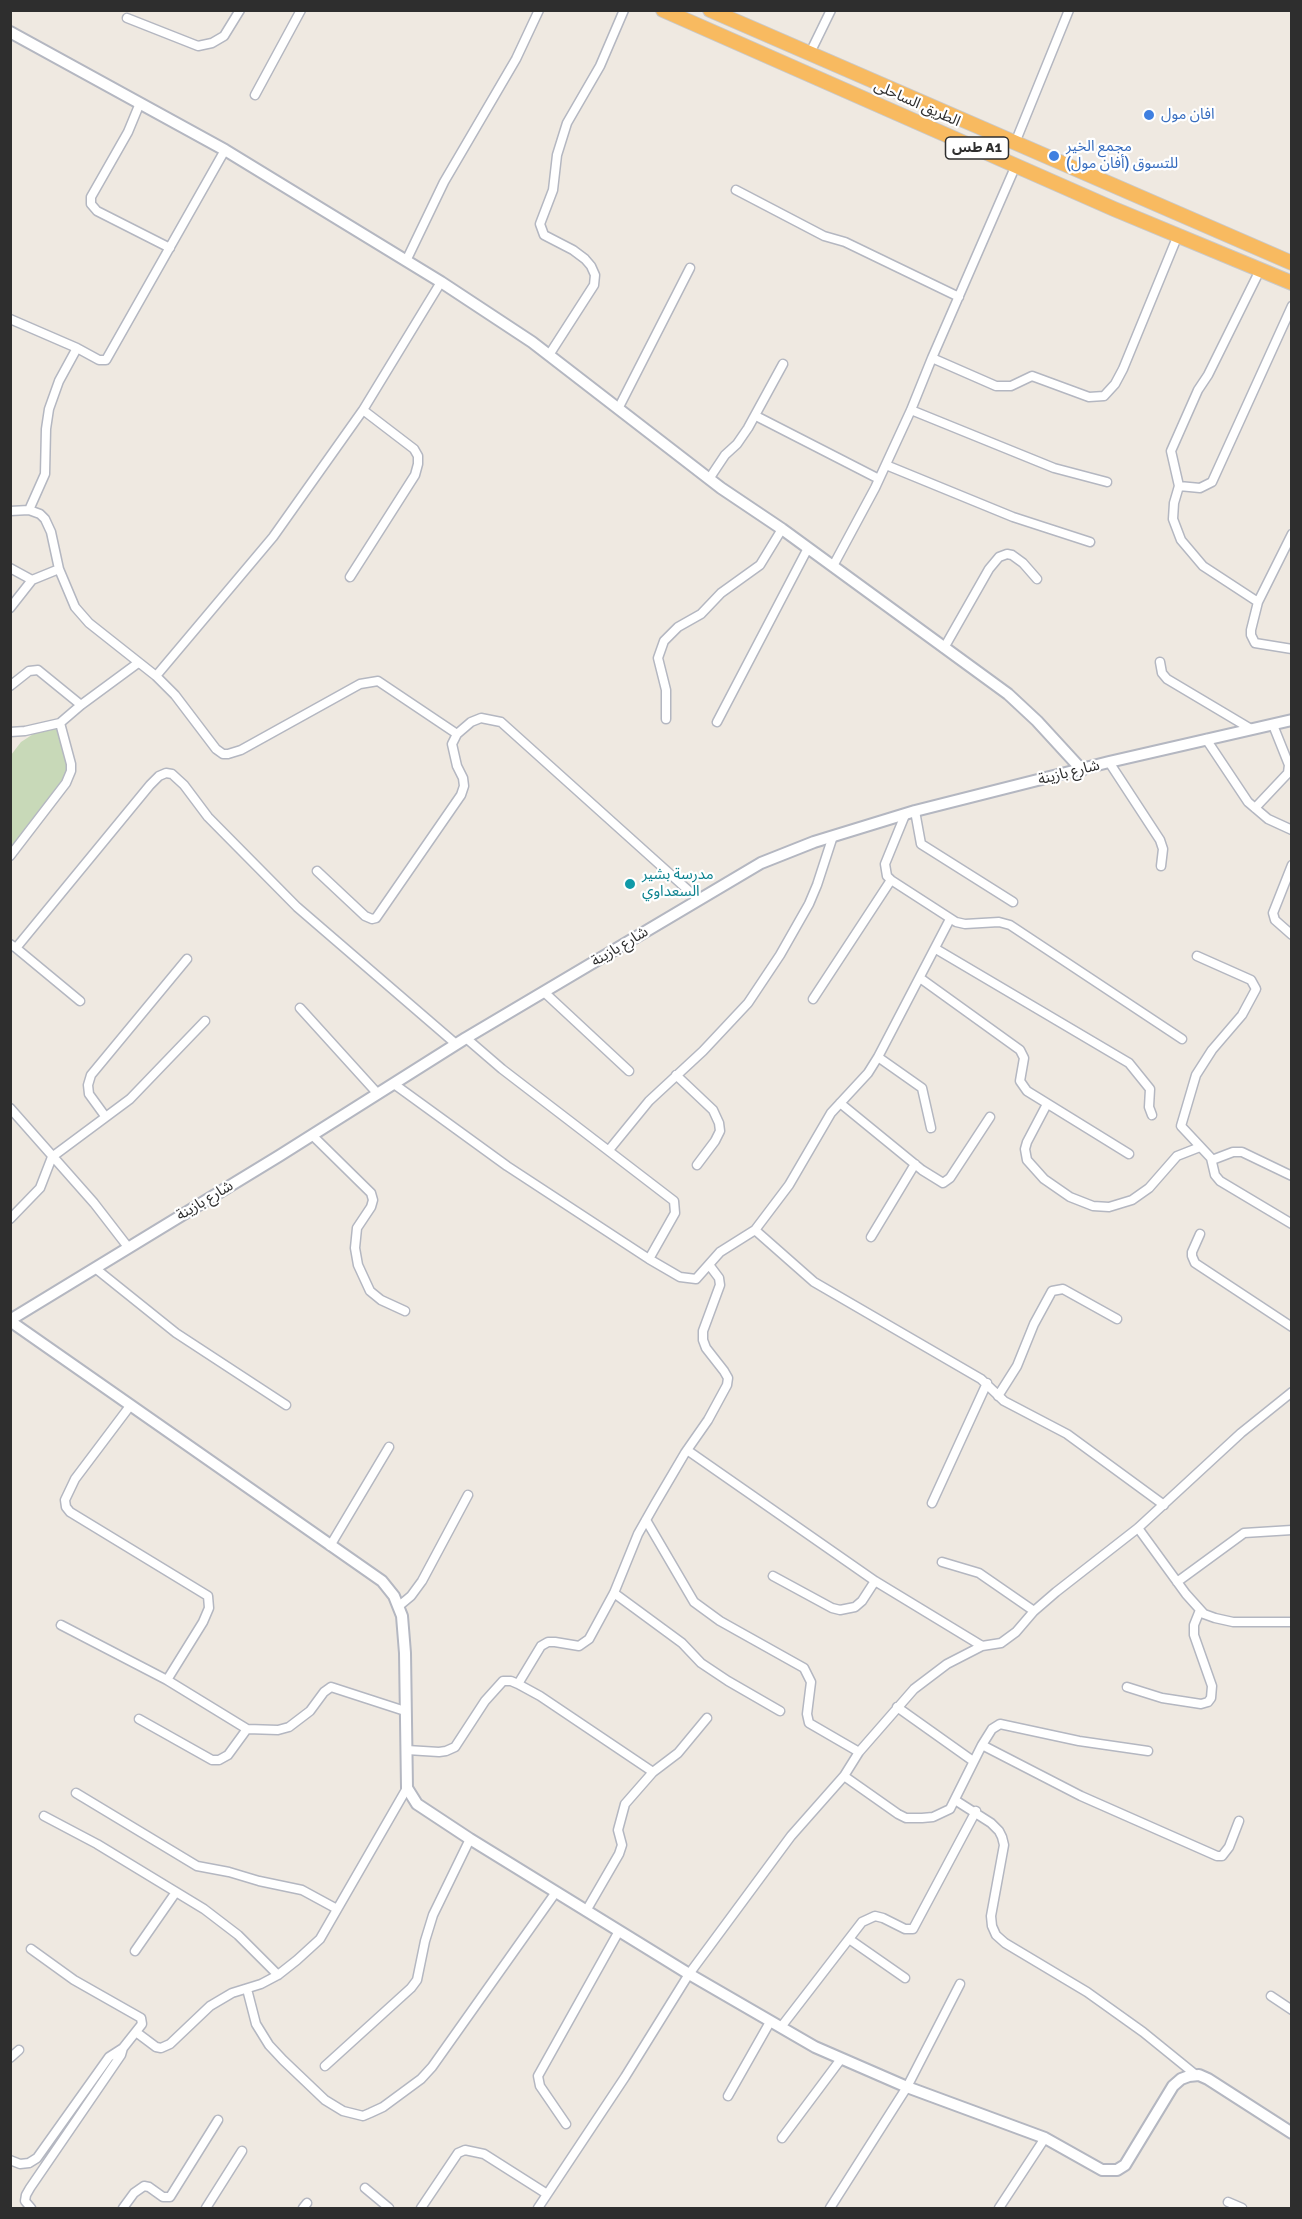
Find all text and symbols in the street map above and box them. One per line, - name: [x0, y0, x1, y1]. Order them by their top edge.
- street label: الطريق الساحلى: [871, 77, 963, 131]
- place label: افان مول: [1161, 106, 1215, 124]
- marker: افان مول: [1142, 108, 1156, 122]
- road number: طس A1: [946, 137, 1008, 159]
- place label: مجمع الخير للتسوق (أفان مول): [1066, 138, 1178, 173]
- marker: مجمع الخير للتسوق (أفان مول): [1047, 149, 1061, 163]
- street label: شارع بازينة: [1036, 757, 1102, 789]
- place label: مدرسة بشير السعداوي: [642, 866, 714, 901]
- marker: مدرسة بشير السعداوي: [623, 877, 637, 891]
- street label: شارع بازينة: [588, 923, 652, 971]
- street label: شارع بازينة: [173, 1177, 237, 1225]

